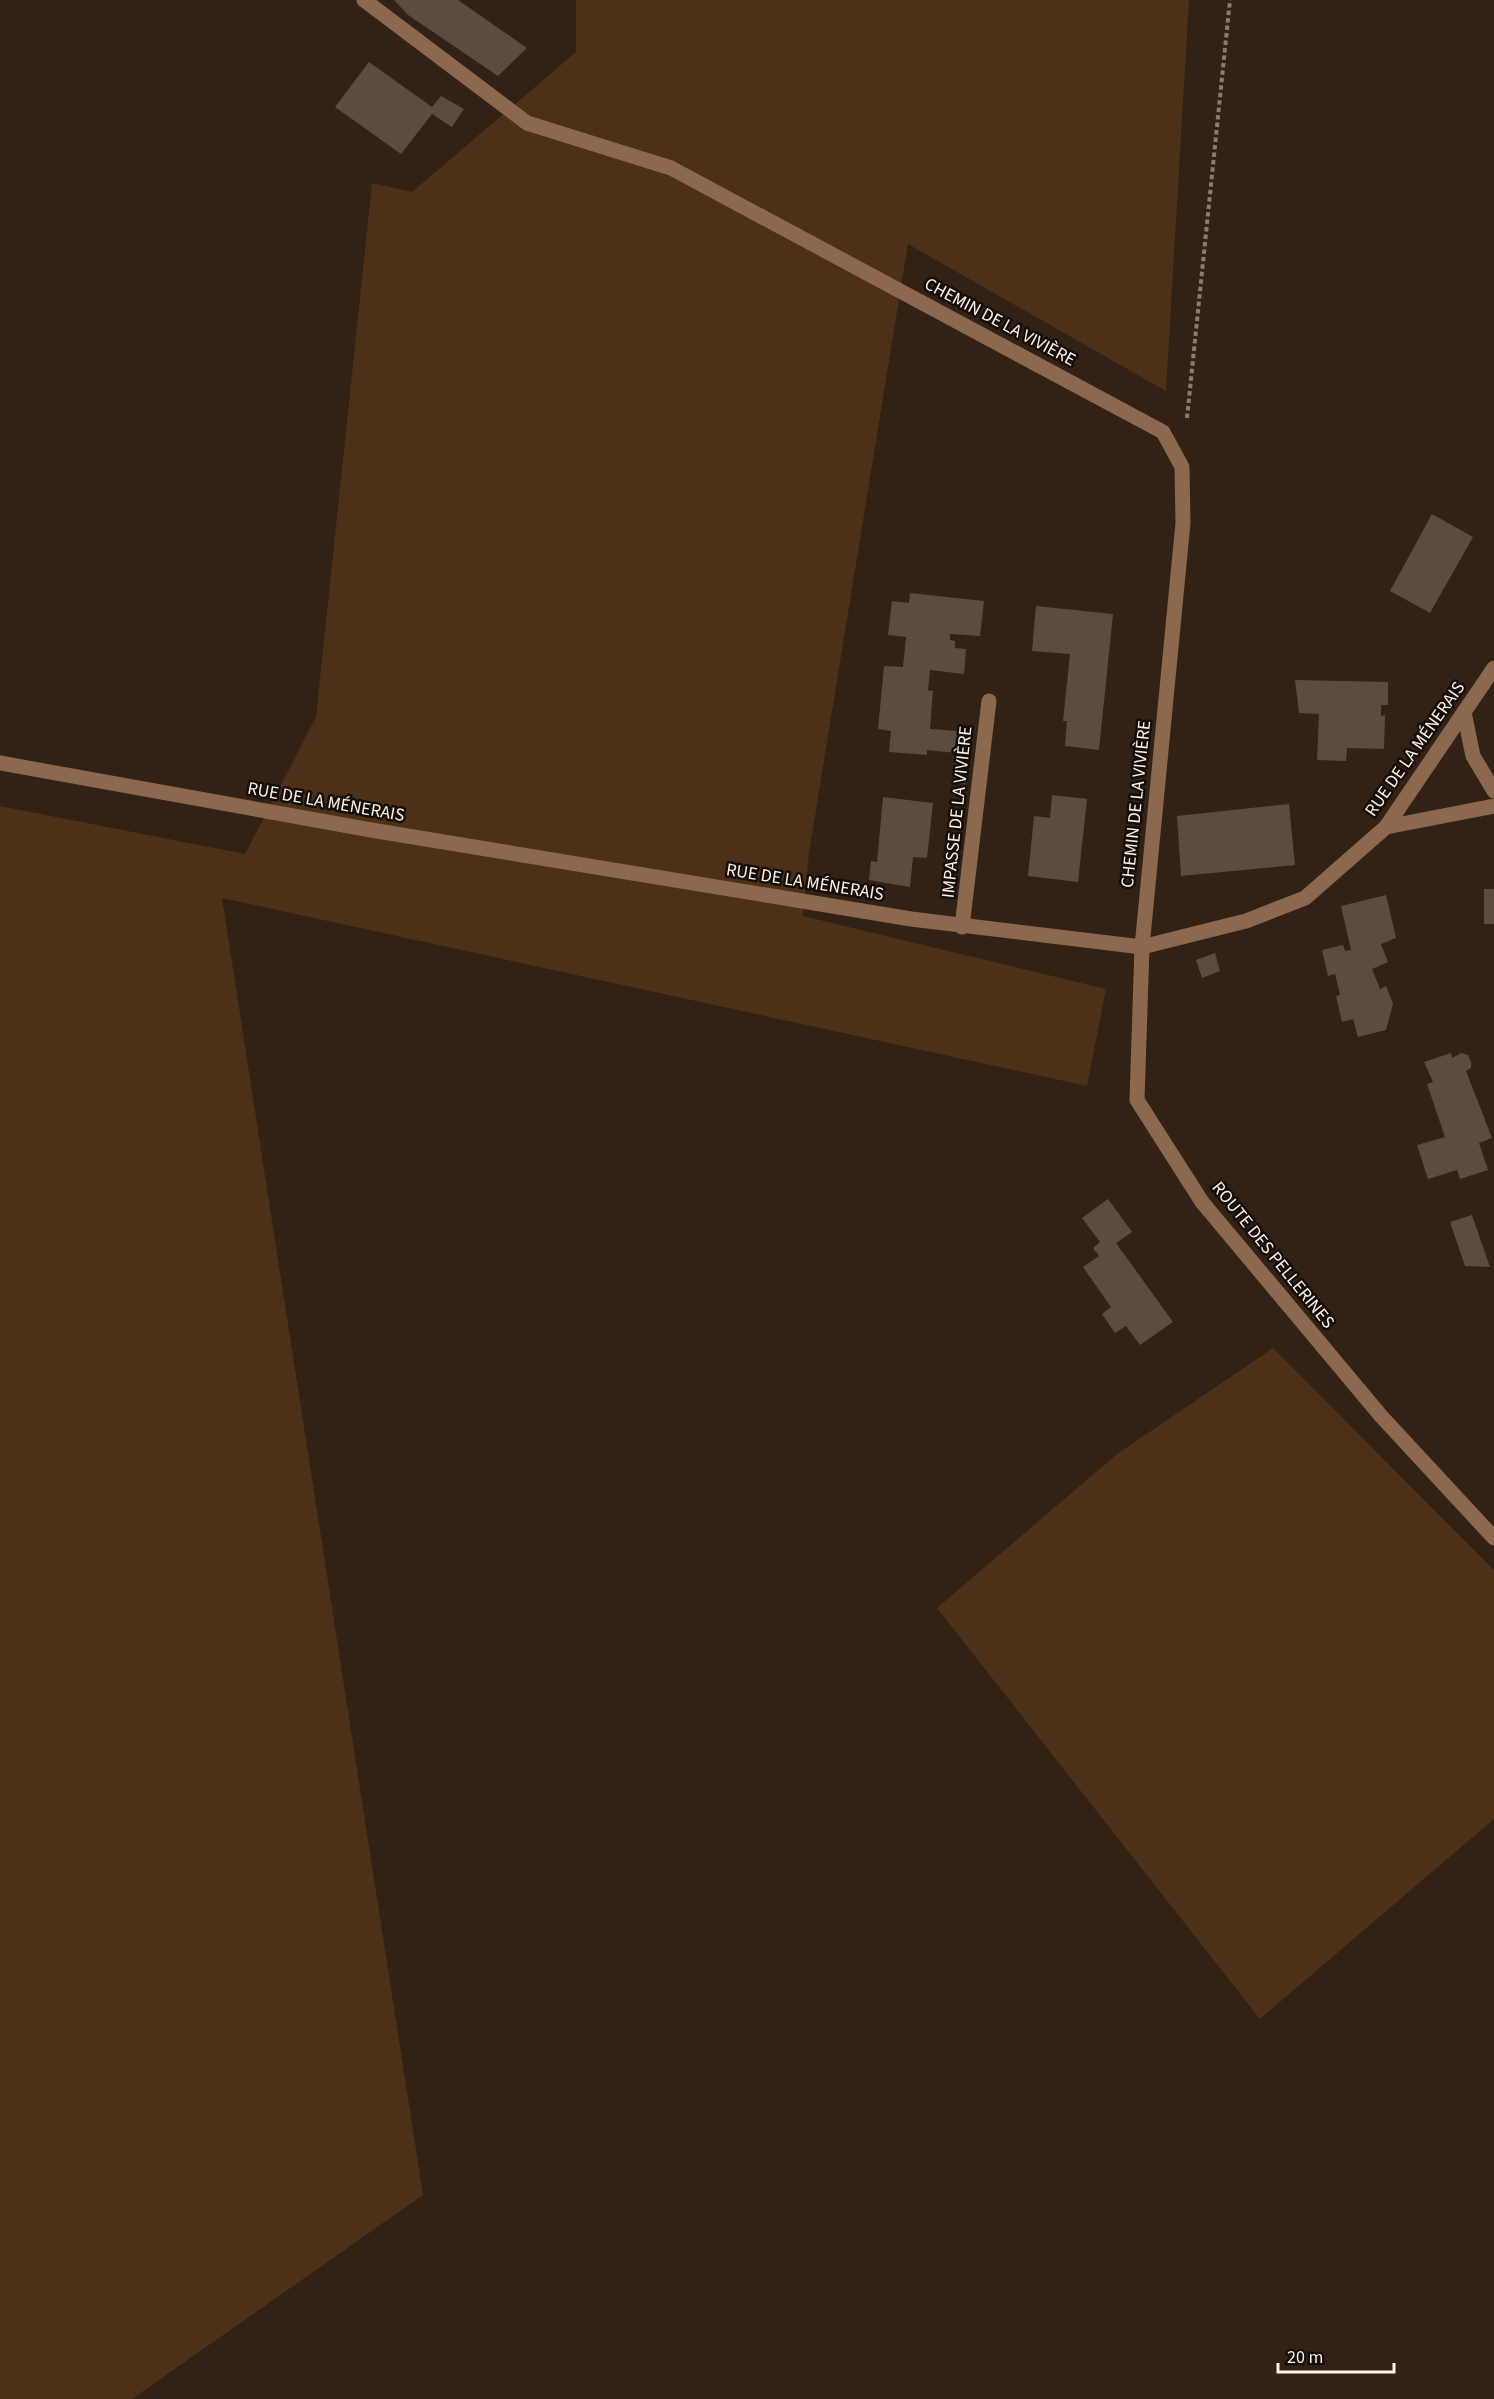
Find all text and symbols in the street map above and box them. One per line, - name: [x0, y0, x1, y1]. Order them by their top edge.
- street label: CHEMIN DE LA VIVIÈRE: [920, 271, 1080, 373]
- street label: RUE DE LA MÉNERAIS: [1359, 677, 1471, 821]
- street label: CHEMIN DE LA VIVIÈRE: [1115, 719, 1157, 889]
- street label: IMPASSE DE LA VIVIÈRE: [936, 725, 978, 899]
- street label: RUE DE LA MÉNERAIS: [245, 776, 407, 828]
- street label: RUE DE LA MÉNERAIS: [724, 857, 886, 907]
- street label: ROUTE DES PELLERINES: [1206, 1176, 1340, 1334]
- scale bar: [1278, 2336, 1394, 2374]
- text: 20 m: [1287, 2345, 1323, 2370]

